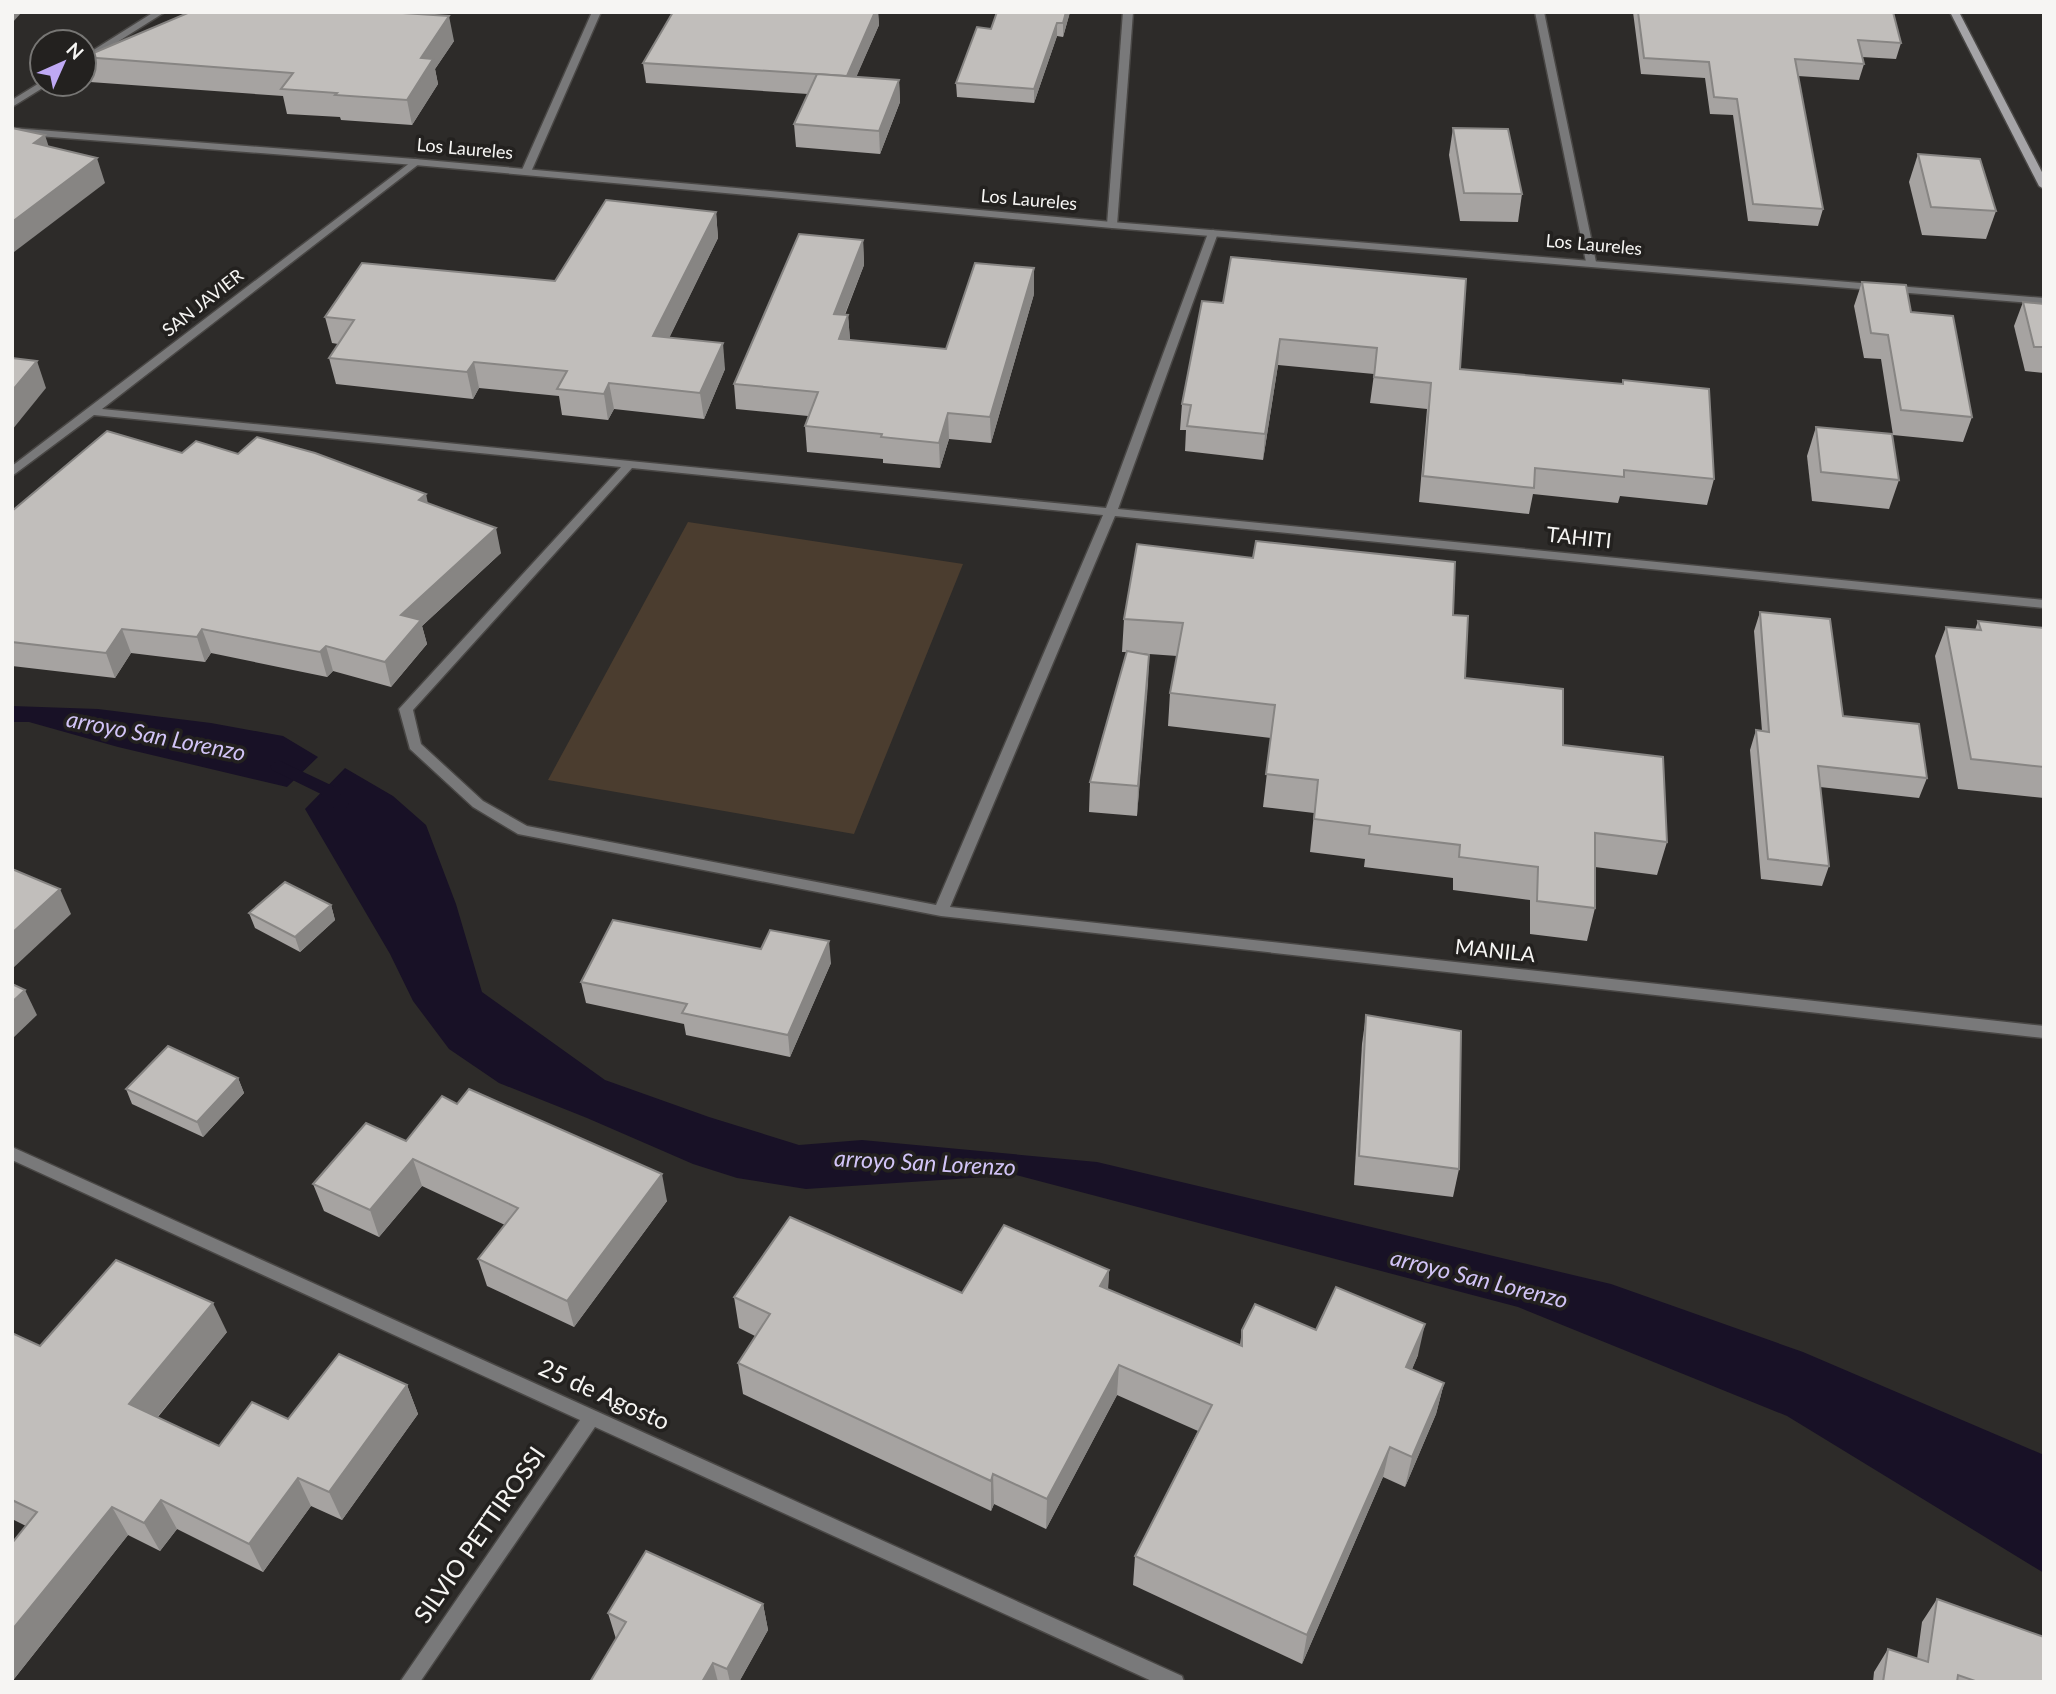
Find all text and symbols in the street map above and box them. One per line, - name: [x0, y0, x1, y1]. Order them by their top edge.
- north arrow: [28, 28, 98, 98]
- text: N: [62, 37, 89, 64]
- street label: Los Laureles: [416, 133, 514, 163]
- street label: Los Laureles: [980, 184, 1078, 214]
- street label: Los Laureles: [1545, 229, 1643, 259]
- street label: SAN JAVIER: [157, 263, 248, 341]
- street label: TAHITI: [1545, 521, 1613, 552]
- water label: arroyo San Lorenzo: [64, 704, 248, 766]
- street label: MANILA: [1454, 933, 1537, 966]
- water label: arroyo San Lorenzo: [834, 1143, 1017, 1181]
- water label: arroyo San Lorenzo: [1388, 1242, 1571, 1314]
- street label: 25 de Agosto: [535, 1352, 675, 1435]
- street label: SILVIO PETTIROSSI: [407, 1440, 550, 1628]

